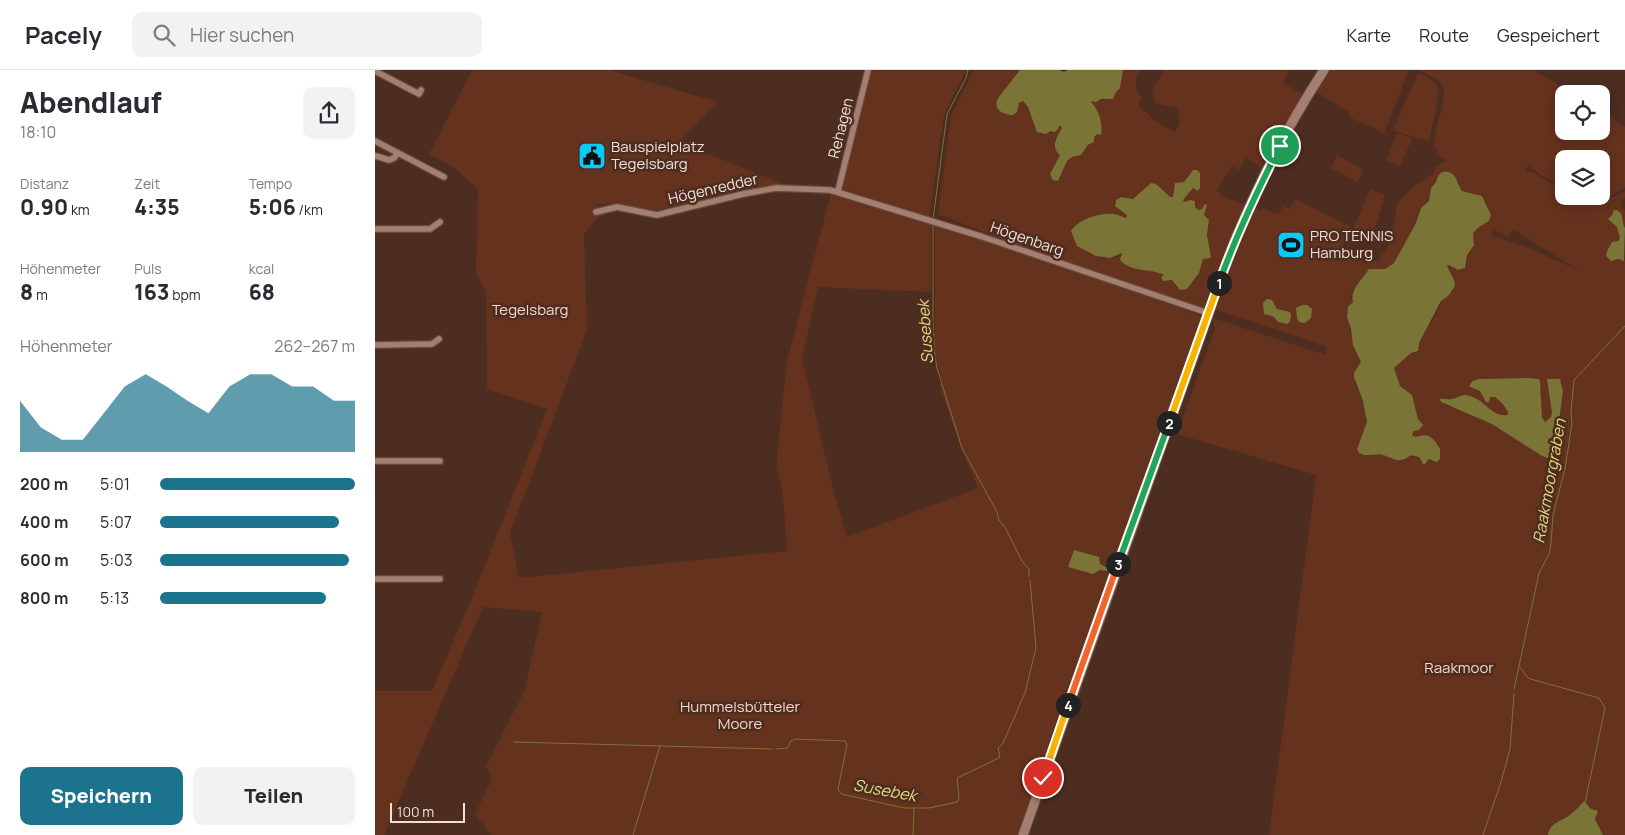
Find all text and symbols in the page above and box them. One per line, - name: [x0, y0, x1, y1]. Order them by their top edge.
- search box: [132, 12, 482, 57]
- text: Pacely: [25, 18, 102, 51]
- icon: search: [150, 21, 178, 49]
- text: Hier suchen: [190, 22, 294, 48]
- text: Karte: [1346, 23, 1391, 47]
- text: Route: [1419, 23, 1469, 47]
- text: Gespeichert: [1497, 23, 1600, 47]
- text: Abendlauf: [20, 83, 161, 121]
- map controls: [1555, 85, 1610, 205]
- button: locate: [1555, 85, 1610, 140]
- button: share: [303, 87, 355, 139]
- street label: Rehagen: [823, 95, 858, 160]
- text: 18:10: [20, 121, 56, 143]
- pin: [1259, 125, 1301, 167]
- icon: arrive: [1266, 132, 1294, 160]
- place label: Bauspielplatz Tegelsbarg: [611, 136, 705, 174]
- public building icon: Bauspielplatz Tegelsbarg: [577, 141, 607, 171]
- button: layers: [1555, 150, 1610, 205]
- street label: Högenredder: [666, 168, 760, 209]
- text: Distanz: [20, 174, 69, 193]
- text: Zeit: [134, 174, 160, 193]
- text: Tempo: [249, 174, 292, 193]
- text: 0.90: [20, 193, 68, 221]
- text: 4:35: [134, 193, 180, 221]
- text: 5:06: [249, 193, 296, 221]
- text: km: [68, 200, 90, 219]
- text: /km: [296, 200, 323, 219]
- street label: Högenbarg: [987, 216, 1067, 261]
- place label: PRO TENNIS Hamburg: [1310, 225, 1393, 263]
- sports icon: PRO TENNIS Hamburg: [1276, 230, 1306, 260]
- text: Höhenmeter: [20, 259, 101, 278]
- text: Puls: [134, 259, 162, 278]
- text: kcal: [249, 259, 274, 278]
- pin: 1: [1207, 270, 1231, 296]
- text: 1: [1216, 274, 1223, 293]
- text: 8: [20, 278, 33, 306]
- text: 163: [134, 278, 169, 306]
- text: 68: [249, 278, 275, 306]
- text: m: [33, 285, 48, 304]
- text: bpm: [169, 285, 201, 304]
- water label: Susebek: [912, 297, 938, 365]
- park label: Tegelsbarg: [492, 299, 568, 320]
- text: Höhenmeter: [20, 335, 113, 357]
- text: 262–267 m: [274, 335, 355, 357]
- pin: 2: [1157, 410, 1181, 436]
- text: 2: [1165, 414, 1174, 433]
- water label: Raakmoorgraben: [1527, 417, 1571, 545]
- text: 200 m: [20, 473, 68, 495]
- text: 5:01: [100, 473, 130, 495]
- text: 400 m: [20, 511, 68, 533]
- text: 5:07: [100, 511, 132, 533]
- text: 600 m: [20, 549, 69, 571]
- text: 5:03: [100, 549, 133, 571]
- pin: 3: [1105, 552, 1131, 576]
- text: 3: [1114, 555, 1123, 574]
- text: 800 m: [20, 587, 68, 609]
- text: 5:13: [100, 587, 129, 609]
- park label: Raakmoor: [1424, 657, 1494, 678]
- pin: 4: [1055, 692, 1081, 718]
- park label: Hummelsbütteler Moore: [680, 696, 801, 734]
- text: 4: [1064, 696, 1073, 715]
- pin: [1022, 757, 1064, 799]
- icon: check: [1029, 764, 1057, 792]
- button: Speichern: [20, 767, 183, 825]
- button: Teilen: [193, 767, 355, 825]
- water label: Susebek: [852, 774, 920, 807]
- scale bar: [390, 800, 465, 823]
- text: 100 m: [397, 802, 434, 821]

